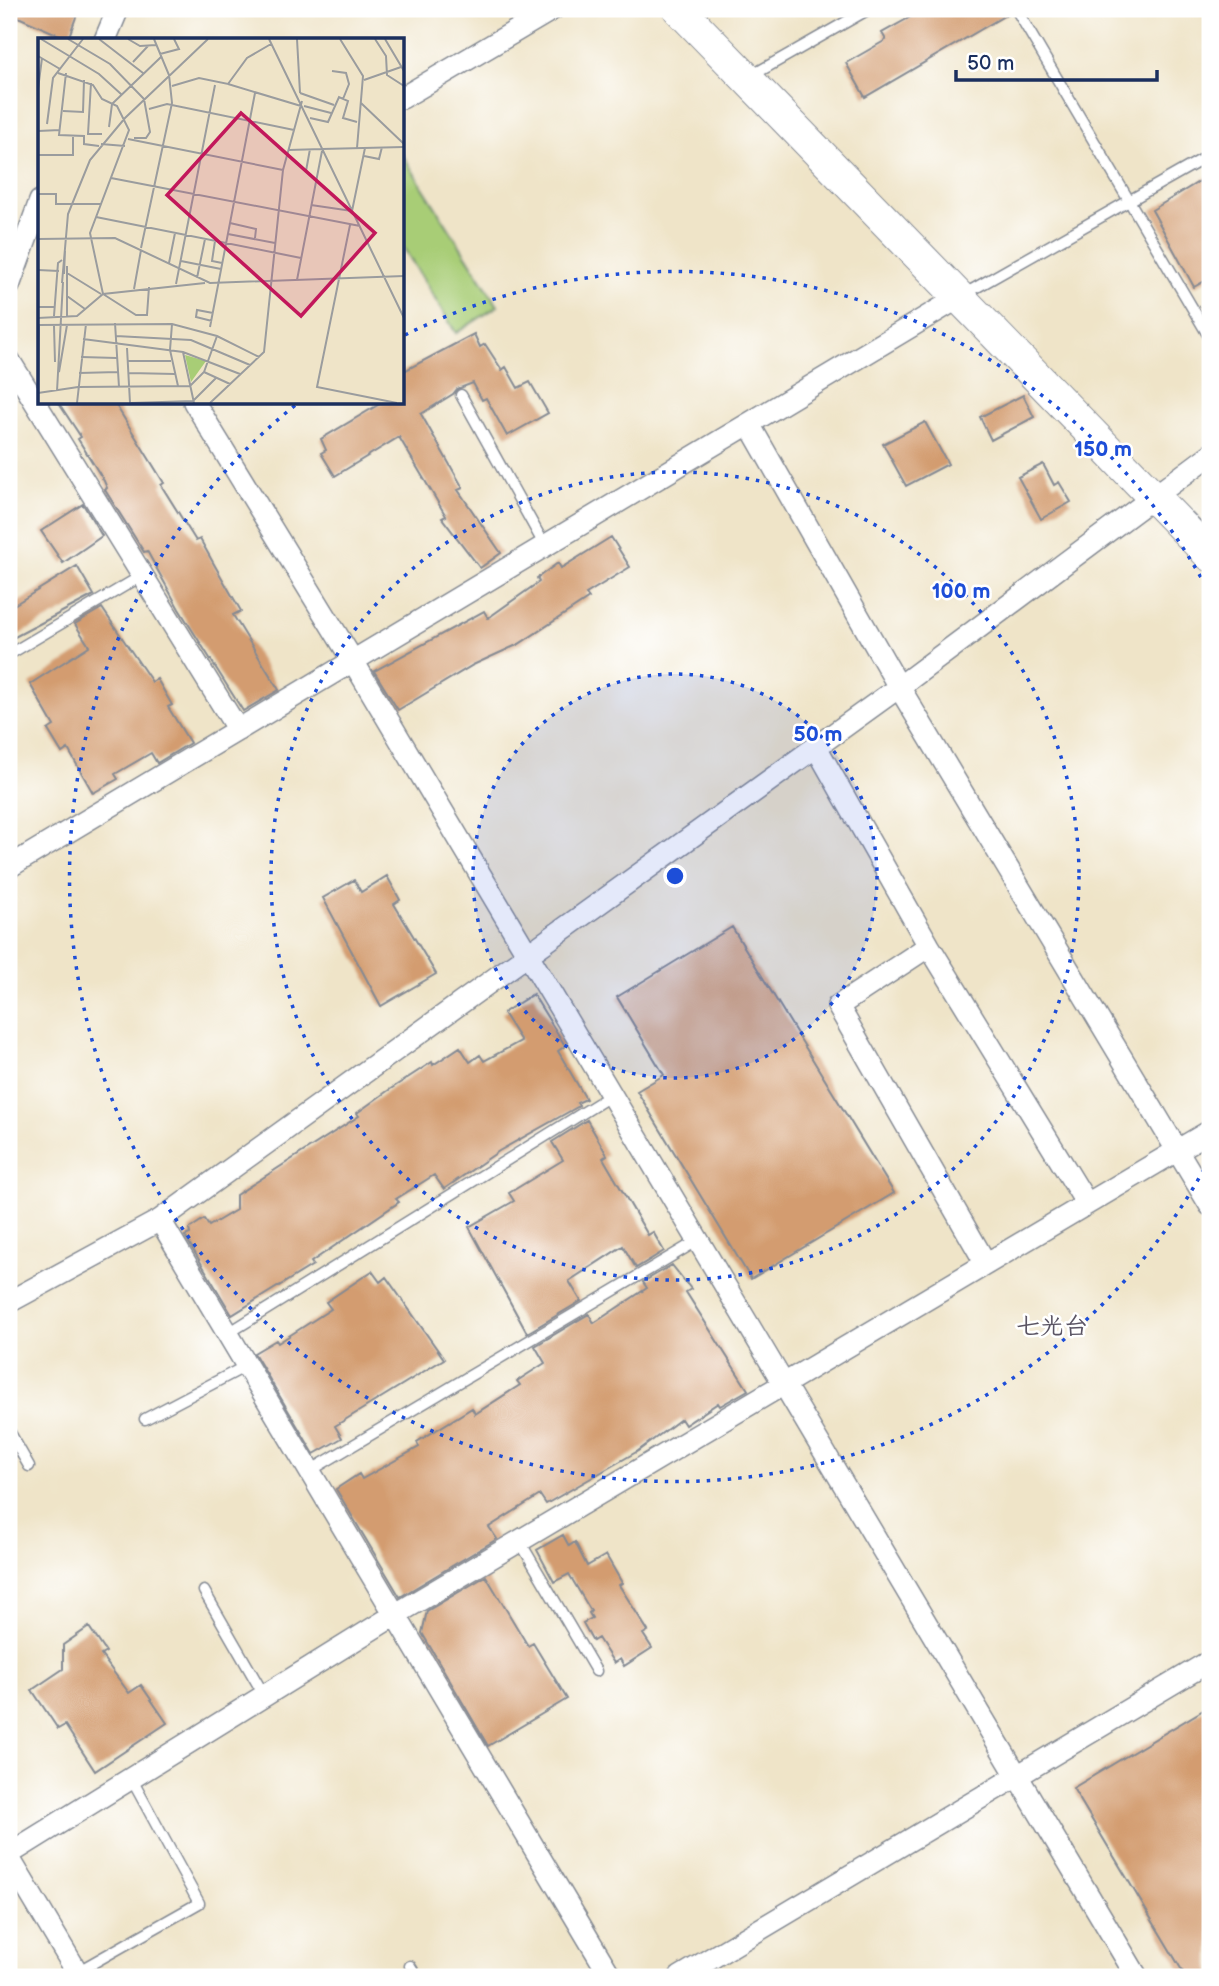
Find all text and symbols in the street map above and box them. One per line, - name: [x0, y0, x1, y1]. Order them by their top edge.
- inset map: [38, 38, 404, 404]
- scale bar: [956, 38, 1158, 82]
- text: 50 m: [967, 51, 1014, 76]
- text: 150 m: [1074, 437, 1132, 462]
- text: 100 m: [932, 579, 990, 604]
- text: 50 m: [794, 722, 842, 747]
- centre of rings: [663, 864, 687, 888]
- district label: 七光台: [1016, 1312, 1088, 1341]

